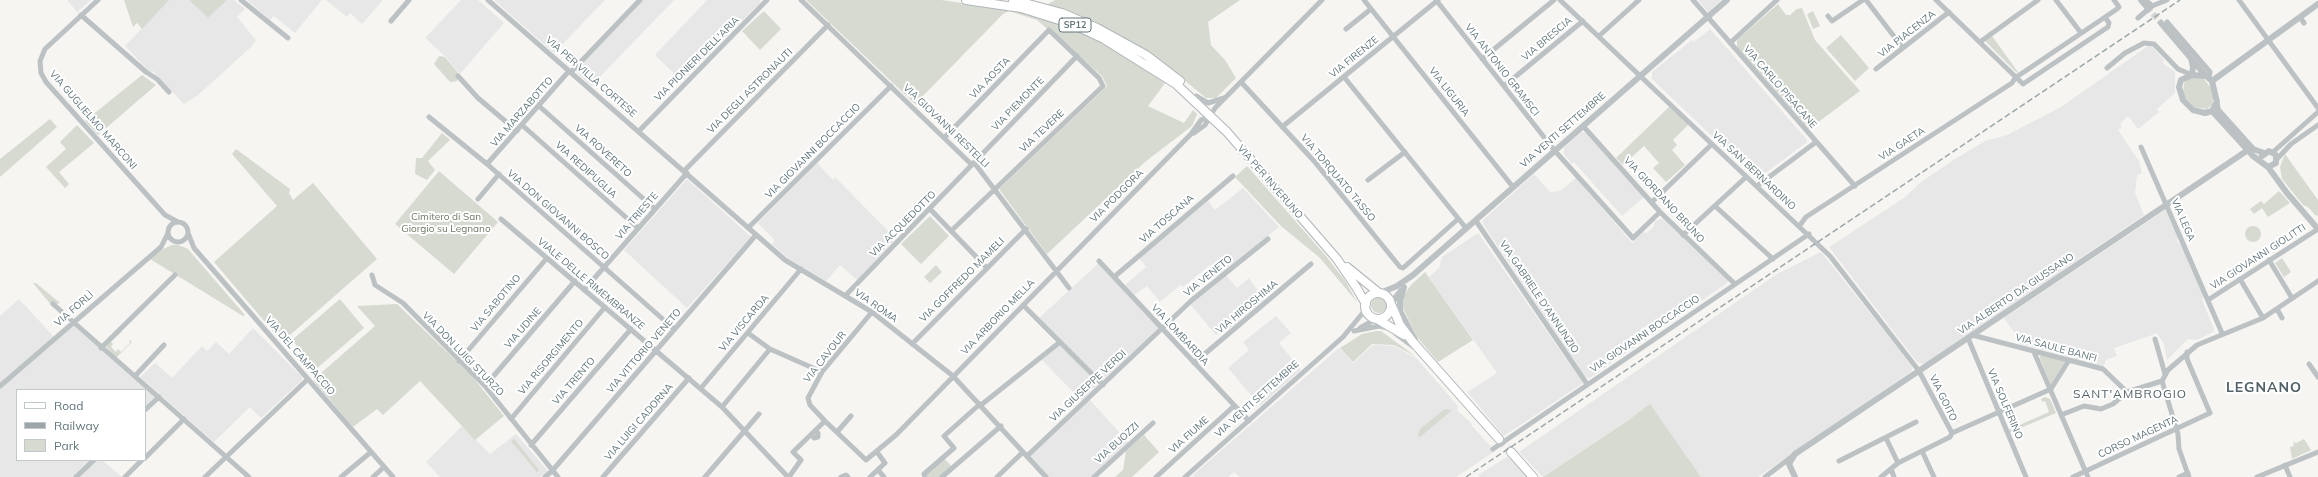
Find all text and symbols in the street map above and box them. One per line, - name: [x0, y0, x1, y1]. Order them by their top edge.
- street label: VIA PIACENZA: [1876, 8, 1938, 60]
- street label: VIA PIONIERI DELL'ARIA: [652, 14, 742, 104]
- street label: VIA BRESCIA: [1519, 14, 1575, 64]
- road number: SP12: [1059, 18, 1091, 32]
- street label: VIA ANTONIO GRAMSCI: [1462, 21, 1542, 119]
- street label: VIA PER VILLA CORTESE: [543, 34, 639, 120]
- street label: VIA FIRENZE: [1327, 34, 1381, 80]
- street label: VIA CARLO PISACANE: [1741, 43, 1819, 131]
- street label: VIA DEGLI ASTRONAUTI: [705, 46, 795, 136]
- street label: VIA AOSTA: [967, 55, 1013, 101]
- street label: VIA LIGURIA: [1426, 65, 1472, 119]
- street label: VIA GUGLIELMO MARCONI: [47, 68, 139, 172]
- street label: VIA MARZABOTTO: [488, 74, 556, 150]
- street label: VIA PIEMONTE: [989, 75, 1047, 133]
- street label: VIA GIOVANNI RESTELLI: [900, 82, 992, 170]
- street label: VIA VENTI SETTEMBRE: [1518, 90, 1608, 170]
- street label: VIA GIOVANNI BOCCACCIO: [763, 101, 863, 201]
- street label: VIA TEVERE: [1017, 107, 1067, 155]
- street label: VIA ROVERETO: [572, 122, 634, 180]
- street label: VIA GAETA: [1877, 125, 1927, 163]
- street label: VIA SAN BERNARDINO: [1710, 129, 1798, 213]
- street label: VIA TORQUATO TASSO: [1298, 132, 1378, 224]
- street label: VIA REDIPUGLIA: [553, 139, 619, 201]
- street label: VIA PER INVERUNO: [1235, 143, 1305, 221]
- street label: VIA GIORDANO BRUNO: [1621, 155, 1707, 245]
- street label: VIA DON GIOVANNI BOSCO: [505, 167, 611, 263]
- street label: VIA PODGORA: [1088, 167, 1146, 225]
- street label: VIA ACQUEDOTTO: [867, 188, 939, 260]
- street label: VIA TRIESTE: [613, 190, 661, 242]
- street label: VIA TOSCANA: [1137, 192, 1197, 246]
- street label: VIA LEGA: [2169, 197, 2197, 243]
- park label: Cimitero di San Giorgio su Legnano: [401, 211, 491, 234]
- street label: VIA GIOVANNI GIOLITTI: [2208, 222, 2308, 292]
- street label: VIA GOFFREDO MAMELI: [917, 235, 1007, 325]
- street label: VIALE DELLE RIMEMBRANZE: [535, 236, 647, 332]
- street label: VIA GABRIELE D'ANNUNZIO: [1497, 238, 1581, 356]
- street label: VIA ALBERTO DA GIUSSANO: [1956, 251, 2076, 337]
- street label: VIA VENETO: [1181, 253, 1235, 299]
- street label: VIA SABOTINO: [469, 272, 523, 334]
- street label: VIA ARBORIO MELLA: [959, 277, 1037, 357]
- street label: VIA HIROSHIMA: [1214, 278, 1280, 336]
- street label: VIA ROMA: [852, 287, 900, 325]
- street label: VIA FORLÌ: [52, 289, 96, 329]
- street label: VIA VISCARDA: [717, 292, 771, 354]
- street label: VIA GIOVANNI BOCCACCIO: [1588, 293, 1702, 375]
- street label: VIA LOMBARDIA: [1149, 302, 1211, 368]
- street label: VIA UDINE: [502, 305, 544, 351]
- street label: VIA VITTORIO VENETO: [604, 306, 684, 396]
- street label: VIA DON LUIGI STURZO: [420, 309, 506, 399]
- street label: VIA DEL CAMPACCIO: [263, 314, 337, 398]
- street label: VIA RISORGIMENTO: [516, 317, 586, 397]
- street label: VIA CAVOUR: [801, 329, 849, 385]
- street label: VIA SAULE BANFI: [2014, 331, 2098, 365]
- street label: VIA GIUSEPPE VERDI: [1047, 347, 1129, 425]
- street label: VIA TRENTO: [550, 355, 598, 407]
- street label: VIA VENTI SETTEMBRE: [1212, 358, 1302, 440]
- street label: VIA SOLFERINO: [1985, 367, 2025, 441]
- street label: VIA GOITO: [1927, 373, 1959, 423]
- district label: LEGNANO: [2226, 380, 2302, 396]
- street label: VIA LUIGI CADORNA: [602, 381, 676, 463]
- district label: SANT'AMBROGIO: [2073, 387, 2187, 401]
- legend: [16, 389, 146, 461]
- text: Road: [54, 398, 83, 413]
- street label: CORSO MAGENTA: [2096, 413, 2180, 461]
- street label: VIA FIUME: [1167, 414, 1211, 456]
- text: Railway: [54, 418, 99, 433]
- street label: VIA BUOZZI: [1092, 420, 1142, 466]
- text: Park: [54, 438, 79, 453]

